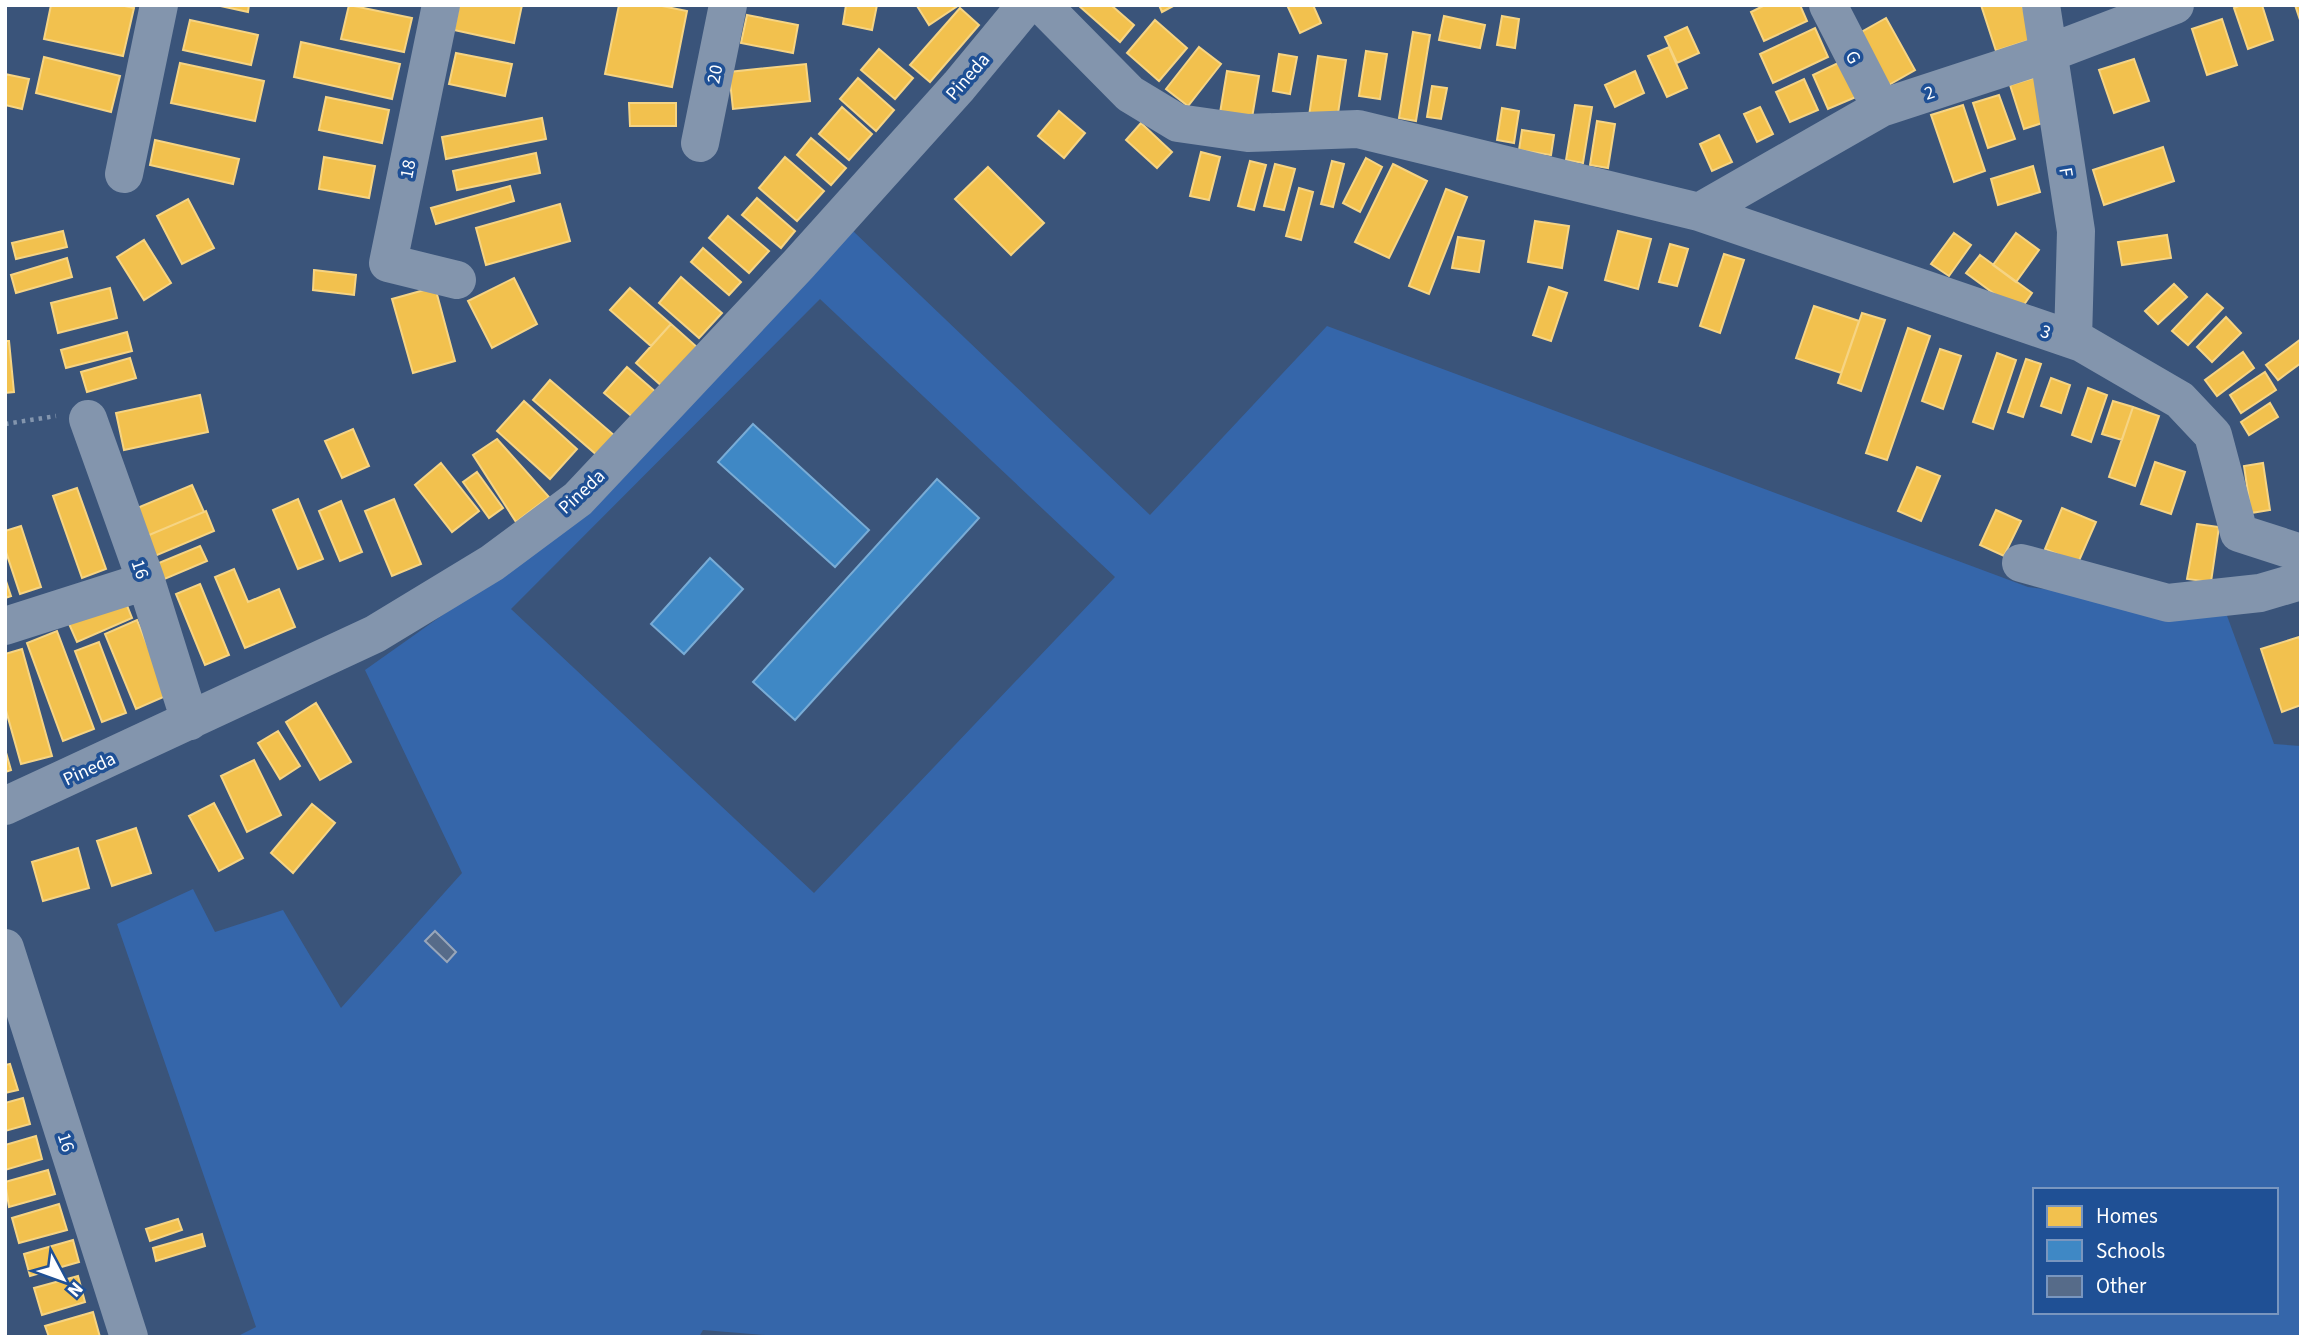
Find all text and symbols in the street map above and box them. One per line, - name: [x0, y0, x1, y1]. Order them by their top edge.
- street label: G: [1838, 46, 1867, 69]
- street label: Pineda: [940, 47, 996, 107]
- street label: 20: [700, 62, 731, 86]
- street label: 2: [1921, 79, 1938, 108]
- street label: 18: [393, 157, 424, 181]
- street label: F: [2051, 165, 2080, 179]
- street label: 3: [2037, 318, 2054, 347]
- street label: Pineda: [553, 463, 611, 521]
- street label: 16: [124, 556, 155, 583]
- street label: Pineda: [59, 745, 120, 793]
- street label: 16: [50, 1129, 81, 1156]
- legend: [2033, 1188, 2278, 1314]
- text: Homes: [2096, 1201, 2158, 1231]
- text: Schools: [2096, 1236, 2165, 1266]
- north arrow: [28, 1244, 98, 1314]
- text: Other: [2096, 1271, 2147, 1301]
- text: N: [60, 1276, 89, 1303]

